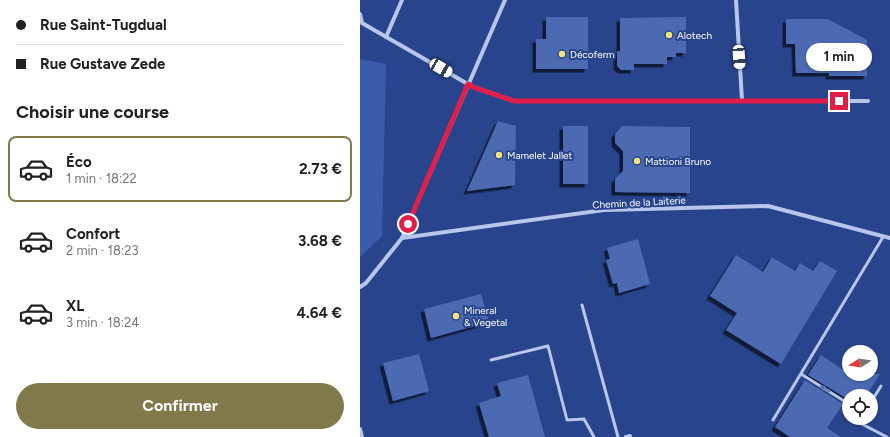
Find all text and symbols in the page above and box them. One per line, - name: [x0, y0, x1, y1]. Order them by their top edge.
- text: Rue Saint-Tugdual: [40, 16, 167, 34]
- place label: Alotech: [677, 29, 712, 42]
- marker: Alotech: [664, 30, 674, 40]
- callout: 1 min: [806, 43, 872, 71]
- car: [732, 45, 746, 69]
- place label: Décoferm: [570, 48, 615, 61]
- marker: Décoferm: [557, 49, 567, 59]
- text: 1 min: [824, 49, 854, 64]
- text: Rue Gustave Zede: [40, 55, 165, 73]
- car: [428, 57, 454, 79]
- route end: [830, 92, 848, 110]
- text: Choisir une course: [16, 101, 169, 123]
- place label: Mamelet Jallet: [507, 149, 573, 162]
- marker: Mamelet Jallet: [494, 150, 504, 160]
- icon: car: [18, 151, 54, 187]
- text: Éco: [66, 153, 92, 171]
- place label: Mattioni Bruno: [645, 155, 711, 168]
- marker: Mattioni Bruno: [632, 156, 642, 166]
- text: 2.73 €: [299, 160, 342, 178]
- text: 1 min · 18:22: [66, 171, 137, 186]
- street label: Chemin de la Laiterie: [592, 194, 687, 211]
- route start: [399, 215, 417, 233]
- icon: car: [18, 223, 54, 259]
- text: Confort: [66, 225, 120, 243]
- text: 3.68 €: [298, 232, 342, 250]
- text: 2 min · 18:23: [66, 243, 139, 258]
- icon: car: [18, 295, 54, 331]
- text: XL: [66, 297, 84, 315]
- text: 4.64 €: [297, 304, 342, 322]
- place label: Mineral & Vegetal: [464, 304, 507, 329]
- marker: Mineral & Vegetal: [451, 311, 461, 321]
- text: 3 min · 18:24: [66, 315, 139, 330]
- north arrow: [842, 345, 878, 381]
- map controls: [842, 345, 878, 425]
- button: Confirmer: [16, 383, 344, 429]
- one-way arrow: [820, 385, 830, 393]
- button: locate: [842, 389, 878, 425]

